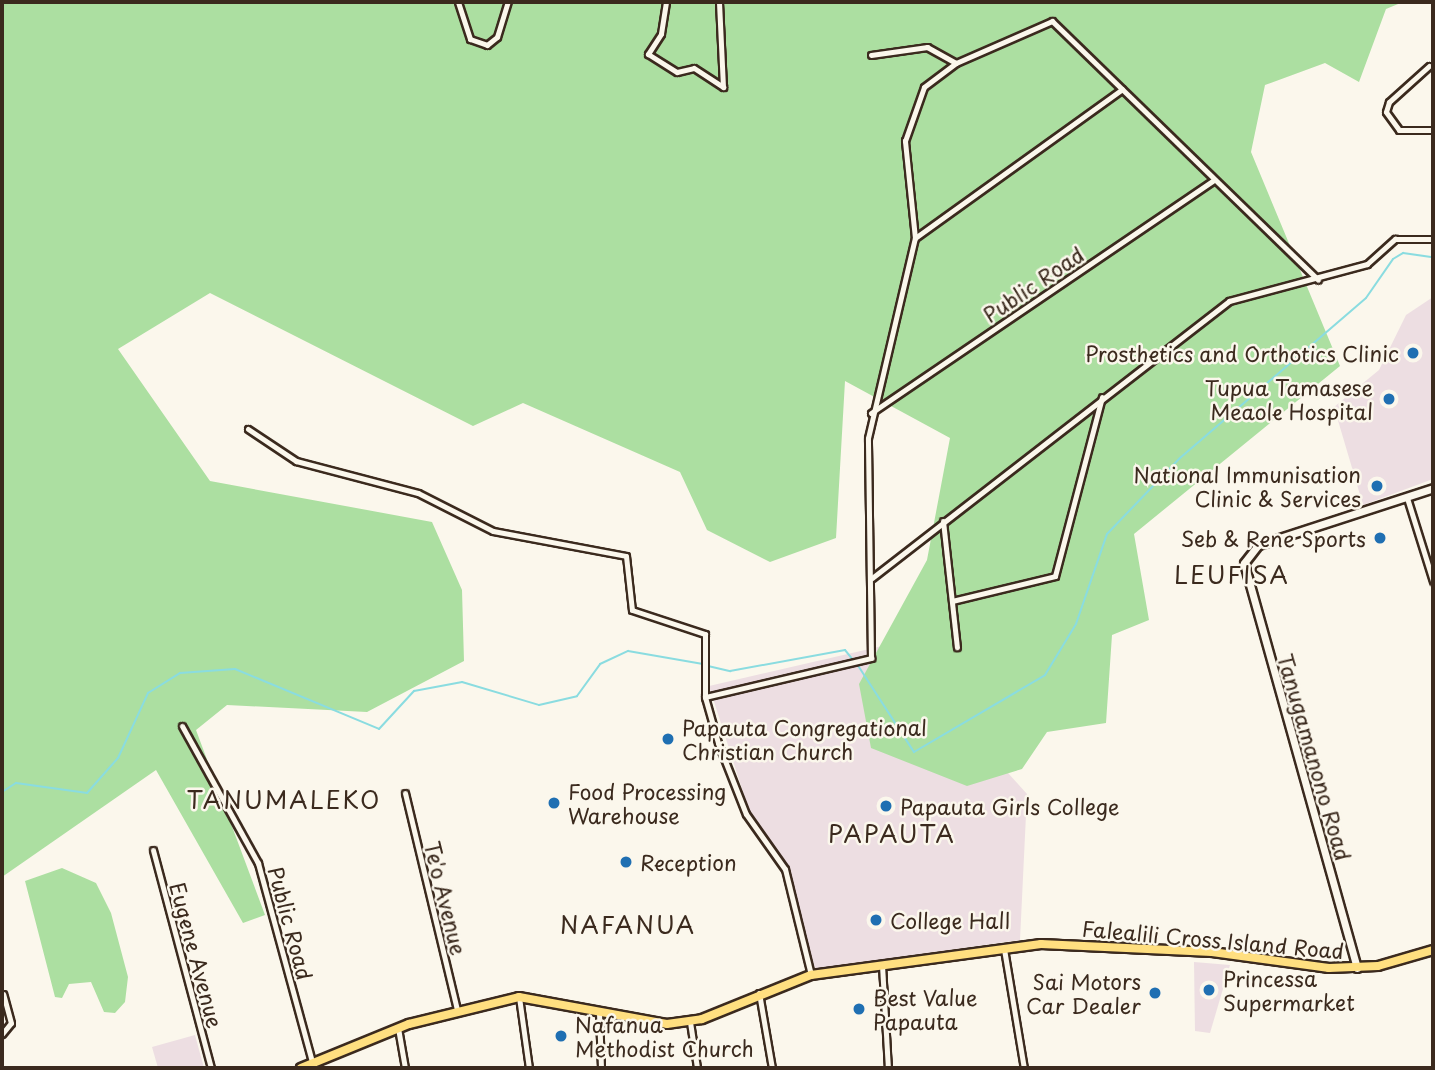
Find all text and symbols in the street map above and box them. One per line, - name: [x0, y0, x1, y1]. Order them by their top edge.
- street label: Public Road: [977, 241, 1089, 327]
- place label: Prosthetics and Orthotics Clinic: [1082, 340, 1399, 366]
- marker: Prosthetics and Orthotics Clinic: [1405, 345, 1421, 361]
- place label: Tupua Tamasese Meaole Hospital: [1205, 374, 1373, 424]
- marker: Tupua Tamasese Meaole Hospital: [1379, 389, 1399, 409]
- place label: National Immunisation Clinic & Services: [1133, 461, 1361, 511]
- marker: National Immunisation Clinic & Services: [1367, 476, 1387, 496]
- place label: Seb & Rene Sports: [1179, 525, 1366, 551]
- marker: Seb & Rene Sports: [1372, 530, 1388, 546]
- district label: LEUFISA: [1176, 561, 1288, 589]
- street label: Tanugamanono Road: [1273, 651, 1357, 863]
- place label: Papauta Congregational Christian Church: [682, 714, 927, 764]
- marker: Papauta Congregational Christian Church: [660, 731, 676, 747]
- place label: Food Processing Warehouse: [568, 778, 727, 828]
- district label: TANUMALEKO: [187, 786, 381, 814]
- place label: Papauta Girls College: [900, 793, 1119, 819]
- marker: Food Processing Warehouse: [546, 795, 562, 811]
- marker: Papauta Girls College: [878, 798, 894, 814]
- district label: PAPAUTA: [828, 820, 956, 848]
- street label: Te'o Avenue: [420, 838, 472, 958]
- place label: Reception: [640, 849, 737, 875]
- marker: Reception: [618, 854, 634, 870]
- street label: Public Road: [264, 863, 318, 983]
- street label: Eugene Avenue: [165, 879, 229, 1031]
- place label: College Hall: [890, 907, 1011, 933]
- district label: NAFANUA: [560, 911, 696, 939]
- marker: College Hall: [868, 912, 884, 928]
- street label: Falealili Cross Island Road: [1080, 915, 1346, 963]
- place label: Princessa Supermarket: [1223, 965, 1355, 1015]
- place label: Sai Motors Car Dealer: [1026, 968, 1141, 1018]
- marker: Princessa Supermarket: [1201, 982, 1217, 998]
- place label: Best Value Papauta: [873, 984, 977, 1034]
- marker: Sai Motors Car Dealer: [1147, 985, 1163, 1001]
- marker: Best Value Papauta: [851, 1001, 867, 1017]
- place label: Nafanua Methodist Church: [575, 1011, 754, 1061]
- marker: Nafanua Methodist Church: [553, 1028, 569, 1044]

